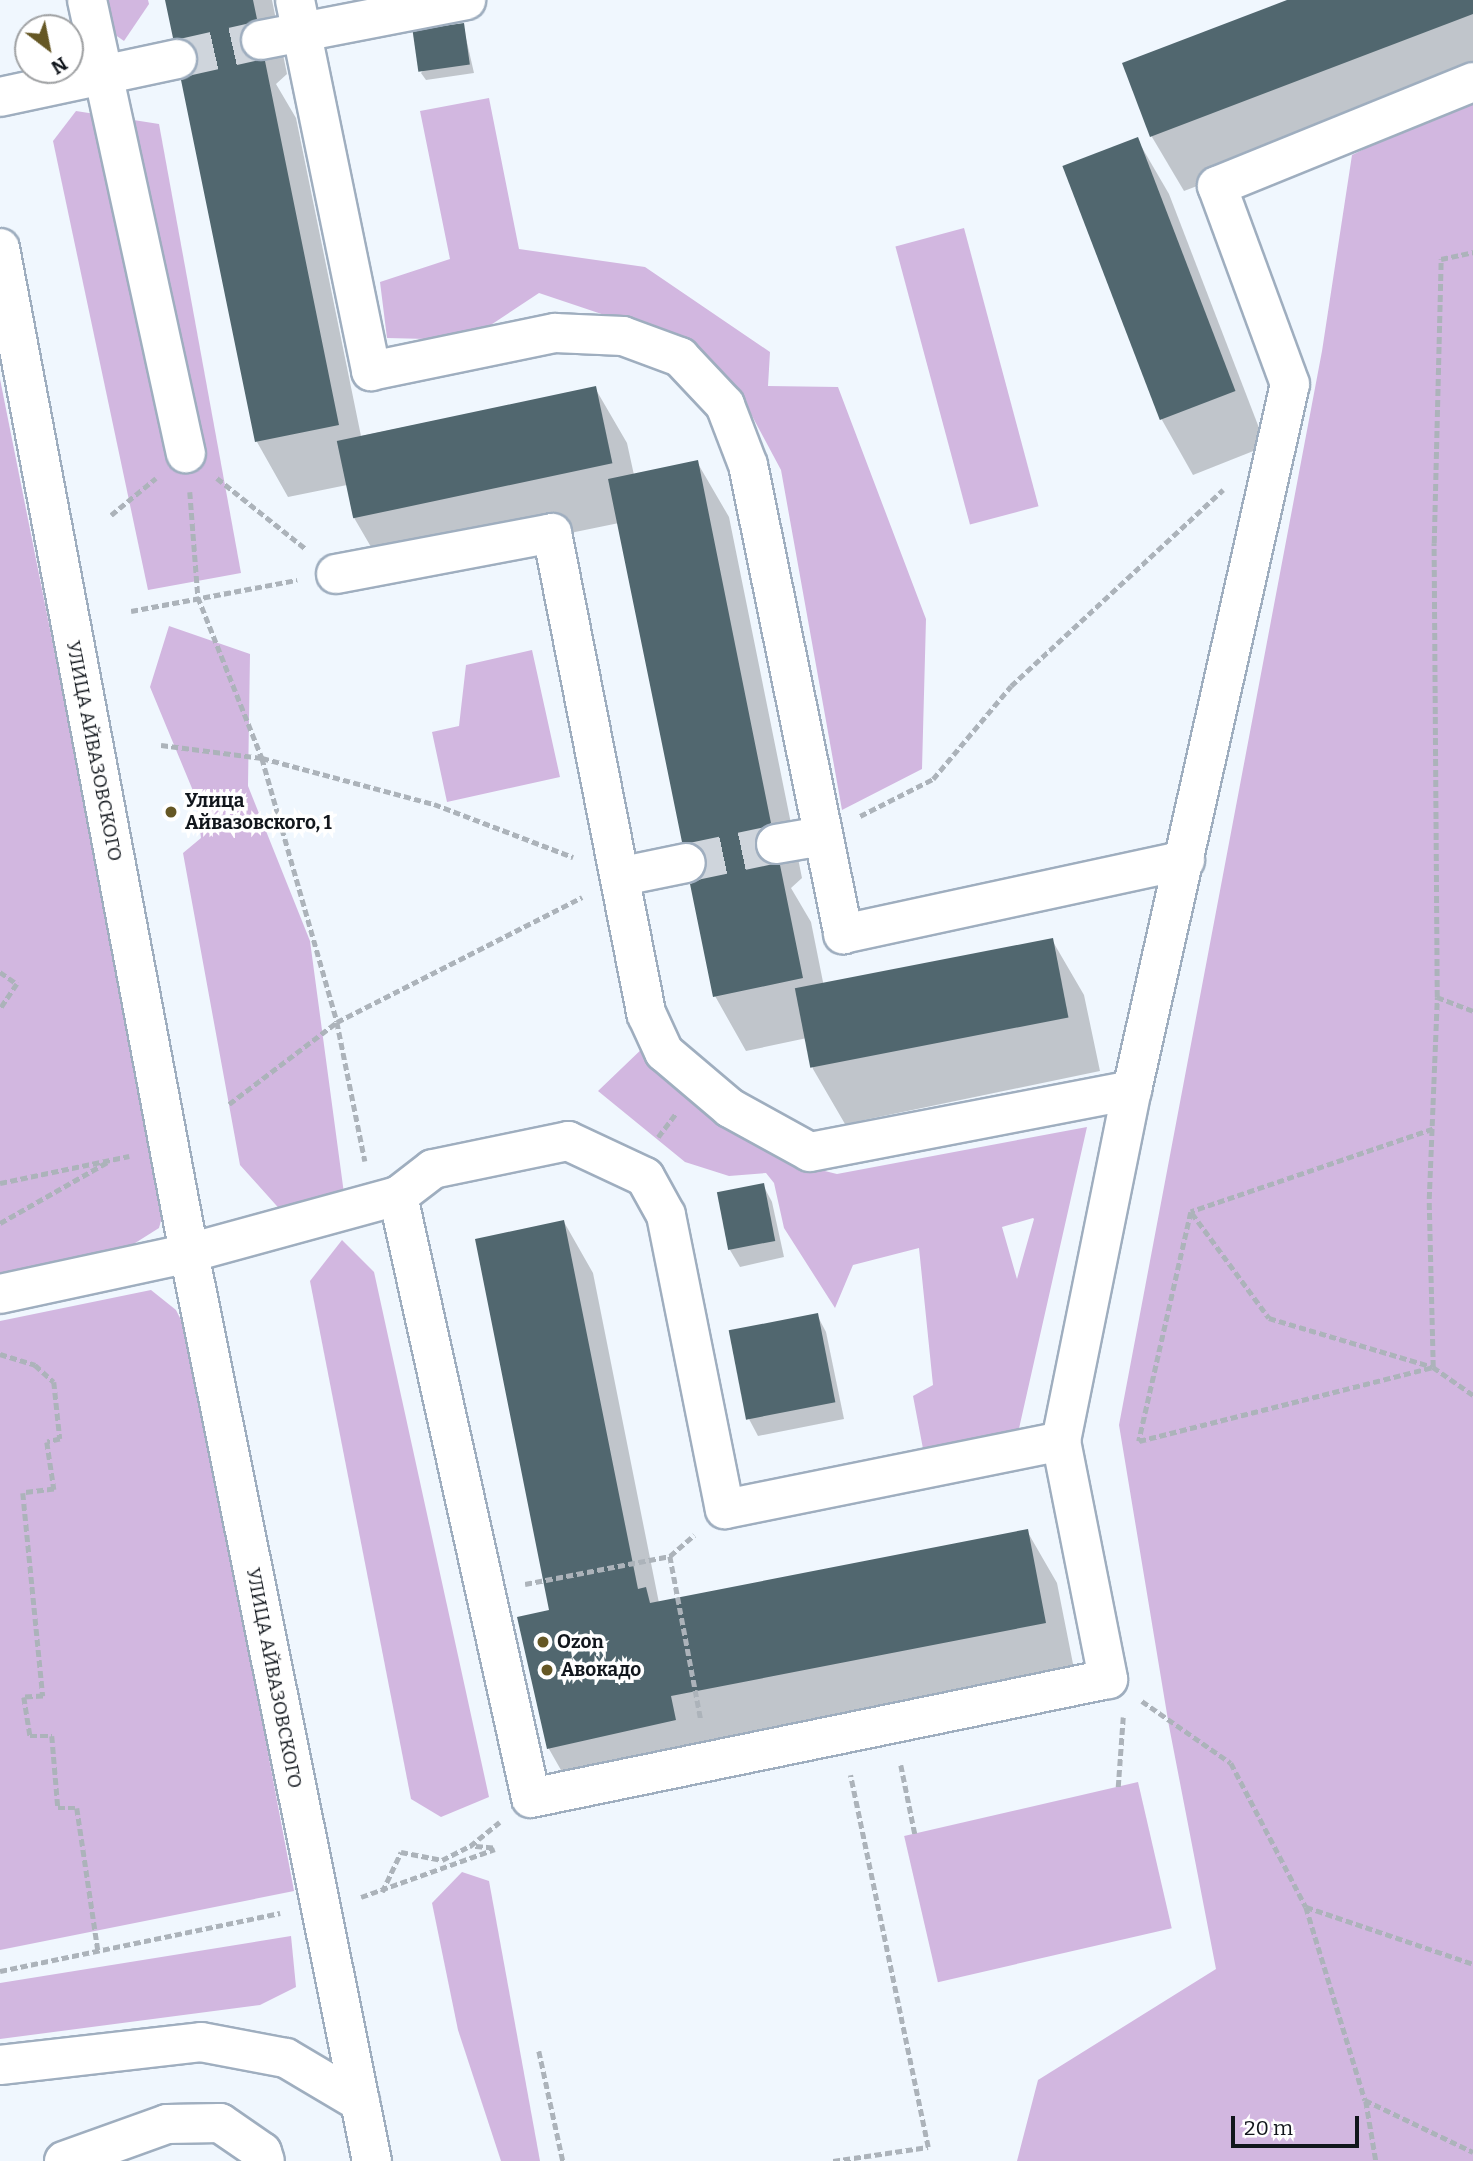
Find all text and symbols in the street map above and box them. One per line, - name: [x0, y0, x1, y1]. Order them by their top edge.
- north arrow: [14, 14, 84, 84]
- text: N: [47, 52, 72, 79]
- street label: УЛИЦА АЙВАЗОВСКОГО: [61, 639, 127, 863]
- place label: Улица Айвазовского, 1: [185, 790, 332, 834]
- marker: Улица Айвазовского, 1: [163, 804, 179, 820]
- street label: УЛИЦА АЙВАЗОВСКОГО: [241, 1566, 307, 1790]
- place label: Ozon: [557, 1631, 604, 1653]
- marker: Ozon: [535, 1634, 551, 1650]
- place label: Авокадо: [561, 1659, 641, 1681]
- marker: Авокадо: [539, 1662, 555, 1678]
- scale bar: [1235, 2102, 1363, 2146]
- text: 20 m: [1244, 2115, 1293, 2141]

